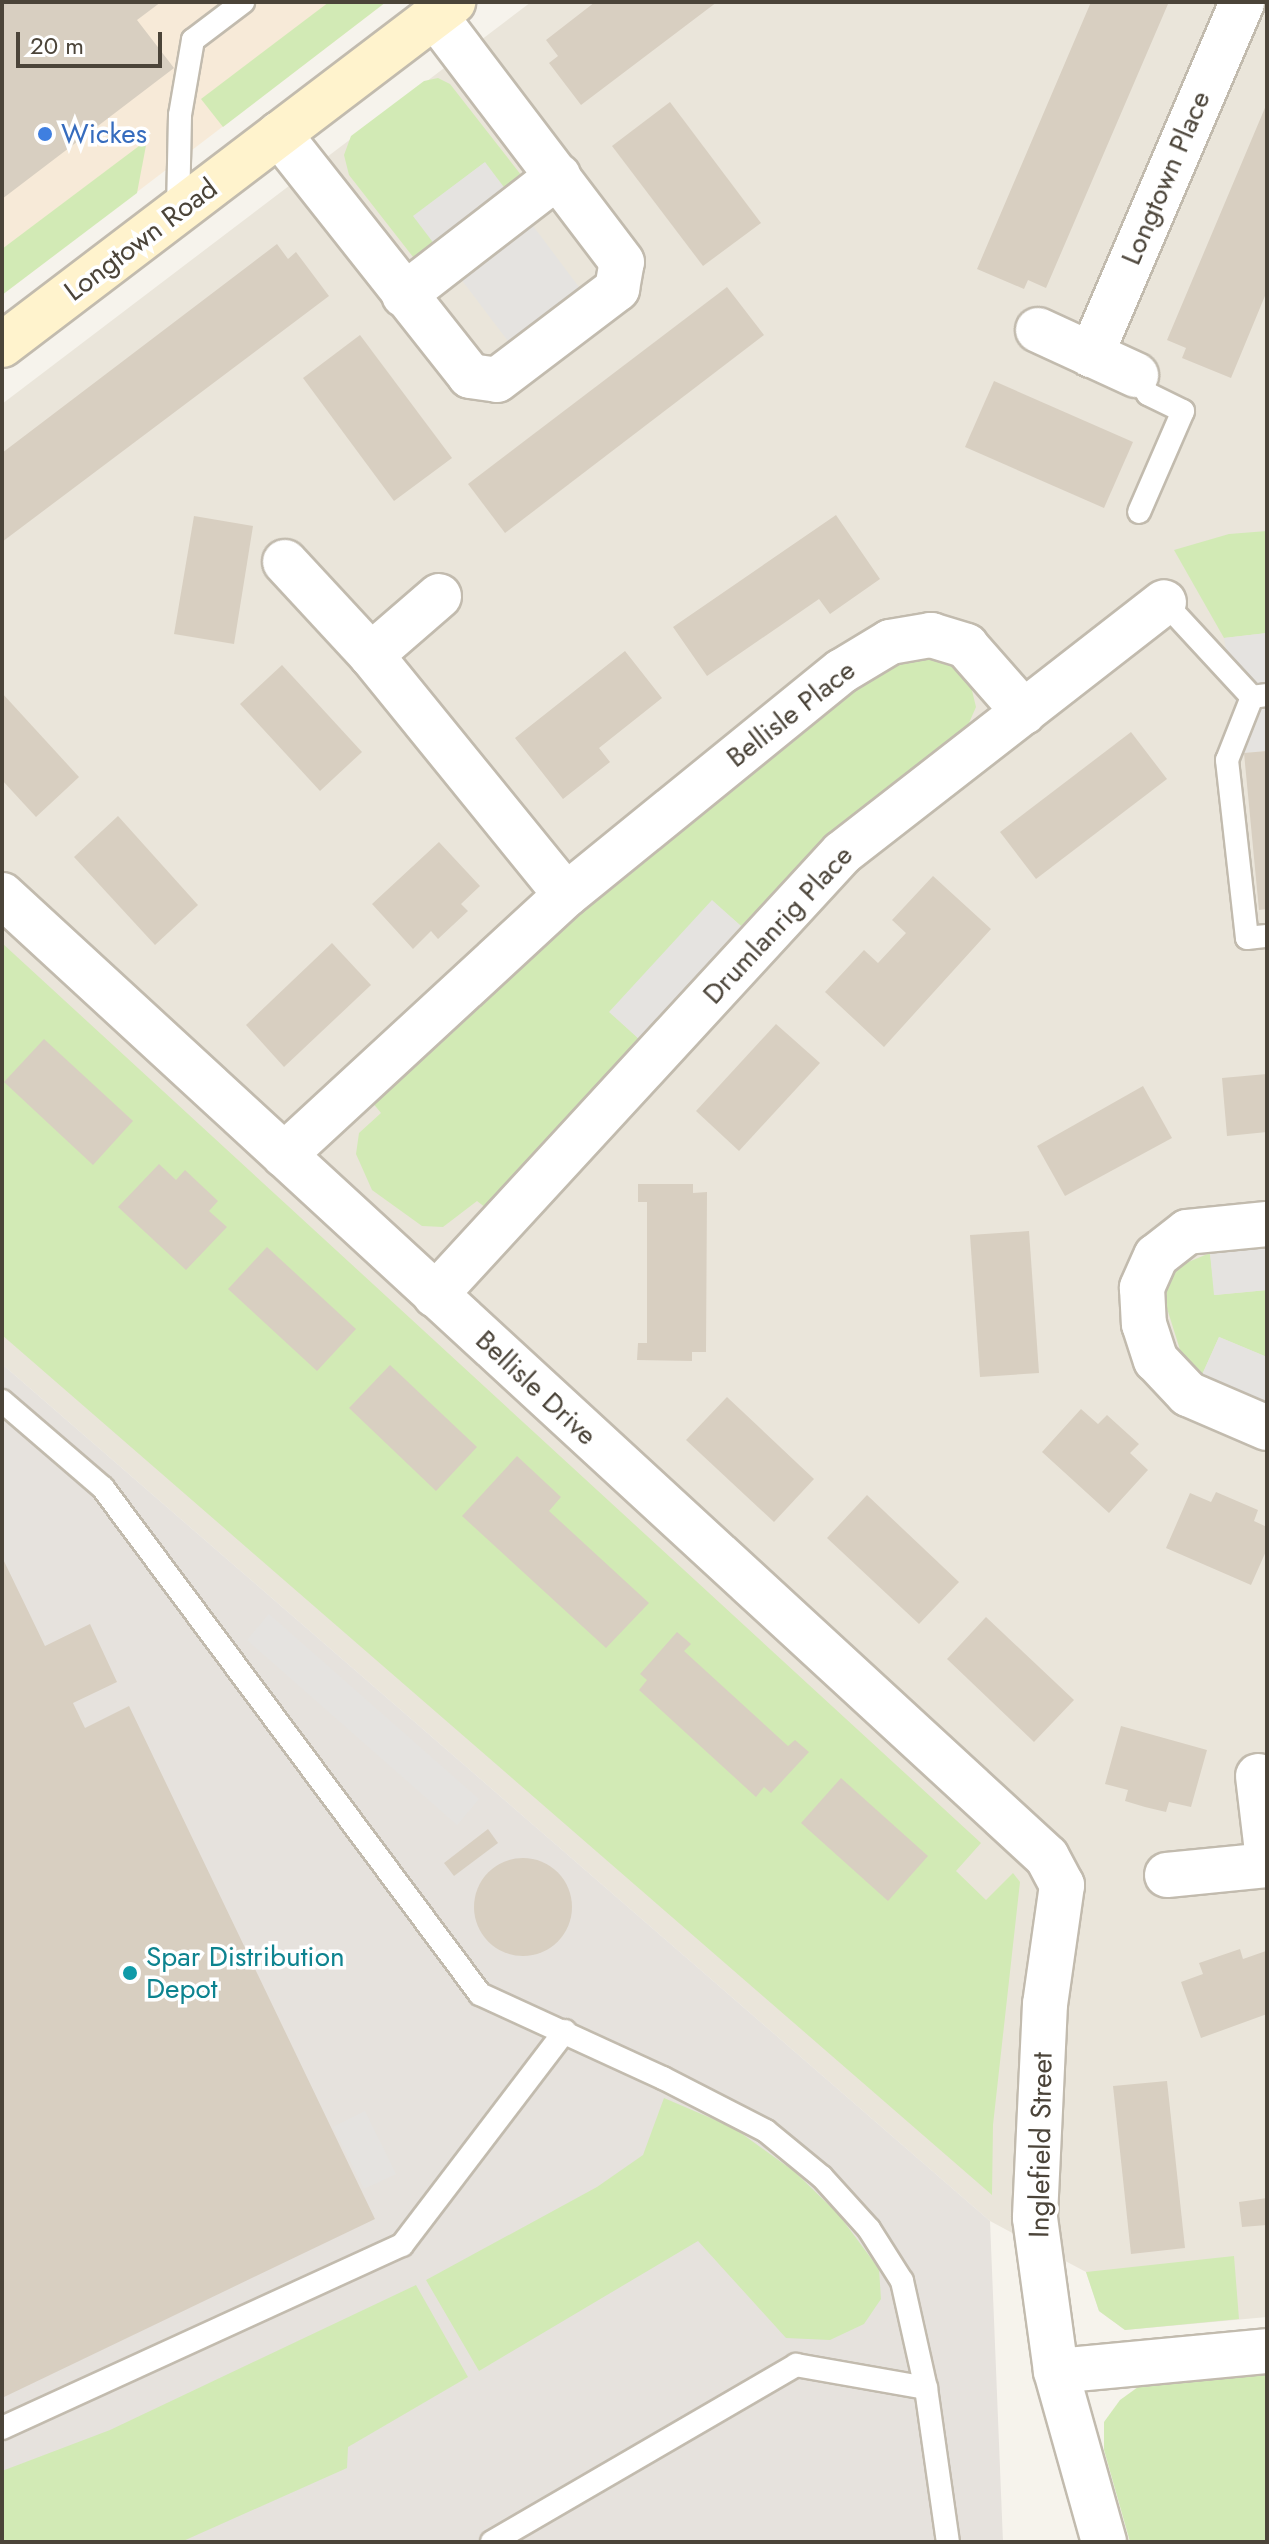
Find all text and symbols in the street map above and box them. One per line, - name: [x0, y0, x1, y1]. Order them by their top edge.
- scale bar: [20, 16, 166, 66]
- text: 20 m: [30, 28, 84, 63]
- street label: Longtown Place: [1114, 86, 1218, 270]
- place label: Wickes: [61, 117, 147, 151]
- marker: Wickes: [36, 125, 54, 143]
- street label: Longtown Road: [58, 172, 224, 308]
- street label: Bellisle Place: [720, 653, 862, 775]
- street label: Drumlanrig Place: [696, 839, 860, 1011]
- street label: Bellisle Drive: [469, 1324, 603, 1452]
- place label: Spar Distribution Depot: [146, 1940, 345, 2006]
- marker: Spar Distribution Depot: [121, 1964, 139, 1982]
- street label: Inglefield Street: [1023, 2052, 1059, 2238]

